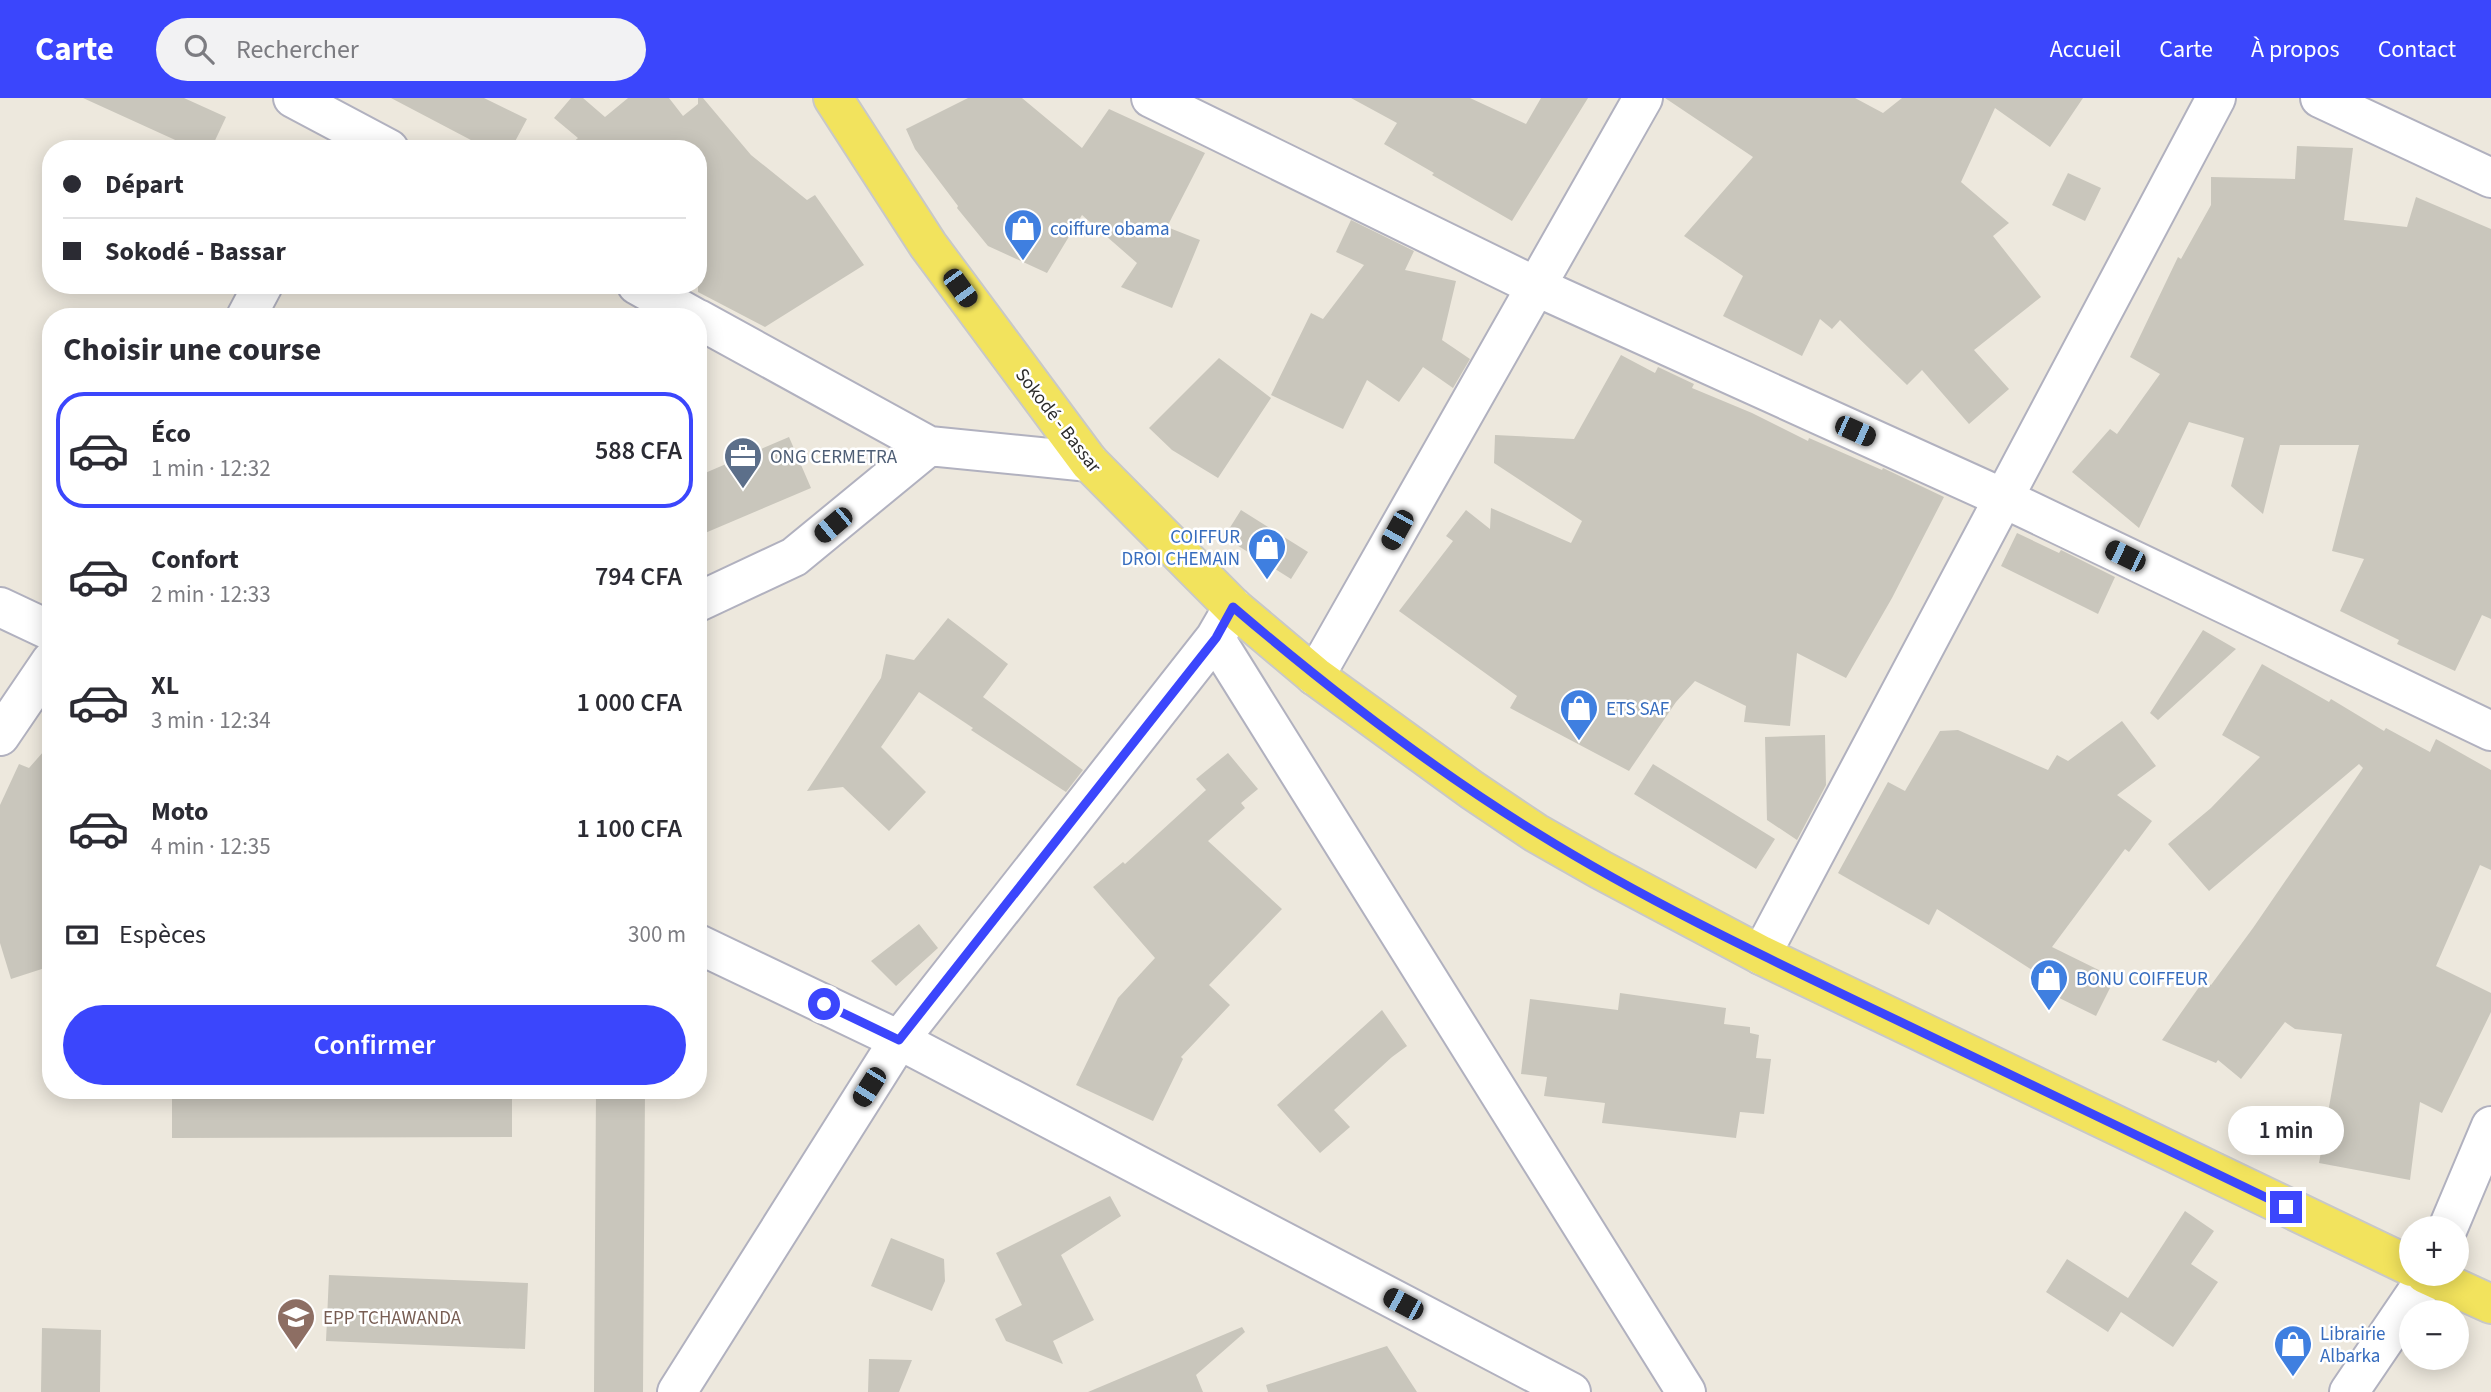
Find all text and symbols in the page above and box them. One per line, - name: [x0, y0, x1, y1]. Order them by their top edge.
- search box: [156, 18, 646, 81]
- text: Carte: [35, 26, 114, 73]
- icon: search: [180, 30, 218, 68]
- text: Rechercher: [236, 31, 359, 68]
- text: Accueil: [2050, 32, 2121, 67]
- text: Carte: [2159, 32, 2213, 67]
- text: À propos: [2251, 32, 2340, 67]
- text: Contact: [2378, 32, 2456, 67]
- text: Départ: [105, 166, 184, 203]
- shop icon: coiffure obama: [1002, 207, 1044, 262]
- place label: coiffure obama: [1050, 216, 1170, 243]
- text: Sokodé - Bassar: [105, 233, 286, 270]
- car: [940, 265, 981, 311]
- text: Choisir une course: [63, 327, 321, 373]
- street label: Sokodé - Bassar: [1008, 363, 1108, 479]
- car: [1832, 413, 1879, 449]
- text: Éco: [151, 415, 191, 452]
- icon: car: [67, 419, 130, 482]
- text: 588 CFA: [595, 432, 682, 469]
- office icon: ONG CERMETRA: [722, 435, 764, 490]
- place label: ONG CERMETRA: [770, 444, 898, 471]
- text: 1 min · 12:32: [151, 452, 271, 485]
- car: [811, 503, 856, 547]
- car: [1378, 507, 1417, 553]
- place label: COIFFUR DROI CHEMAIN: [1121, 524, 1240, 573]
- shop icon: COIFFUR DROI CHEMAIN: [1246, 526, 1288, 581]
- car: [2102, 537, 2149, 575]
- text: Confort: [151, 541, 239, 578]
- icon: car: [67, 545, 130, 608]
- text: 794 CFA: [595, 558, 682, 595]
- text: 2 min · 12:33: [151, 578, 271, 611]
- text: XL: [151, 667, 179, 704]
- icon: car: [67, 671, 130, 734]
- text: 1 000 CFA: [577, 684, 682, 721]
- shop icon: ETS SAF: [1558, 687, 1600, 742]
- place label: ETS SAF: [1606, 696, 1669, 723]
- text: 3 min · 12:34: [151, 704, 271, 737]
- text: Moto: [151, 793, 208, 830]
- icon: car: [67, 797, 130, 860]
- text: 1 100 CFA: [577, 810, 682, 847]
- text: 4 min · 12:35: [151, 830, 271, 863]
- icon: cash: [63, 916, 101, 954]
- text: Espèces: [119, 916, 206, 953]
- text: 300 m: [628, 918, 686, 951]
- shop icon: BONU COIFFEUR: [2028, 957, 2070, 1012]
- place label: BONU COIFFEUR: [2076, 966, 2208, 993]
- route start: [808, 988, 840, 1020]
- button: Confirmer: [63, 1005, 686, 1085]
- car: [849, 1064, 890, 1110]
- callout: 1 min: [2228, 1105, 2344, 1154]
- text: 1 min: [2259, 1114, 2313, 1147]
- route end: [2270, 1191, 2302, 1223]
- map controls: [2399, 1216, 2469, 1370]
- button: +: [2399, 1216, 2469, 1286]
- car: [1380, 1285, 1427, 1323]
- school or university icon: EPP TCHAWANDA: [275, 1296, 317, 1351]
- button: −: [2399, 1300, 2469, 1370]
- place label: EPP TCHAWANDA: [323, 1305, 462, 1332]
- place label: Librairie Albarka: [2320, 1321, 2386, 1370]
- shop icon: Librairie Albarka: [2272, 1323, 2314, 1378]

